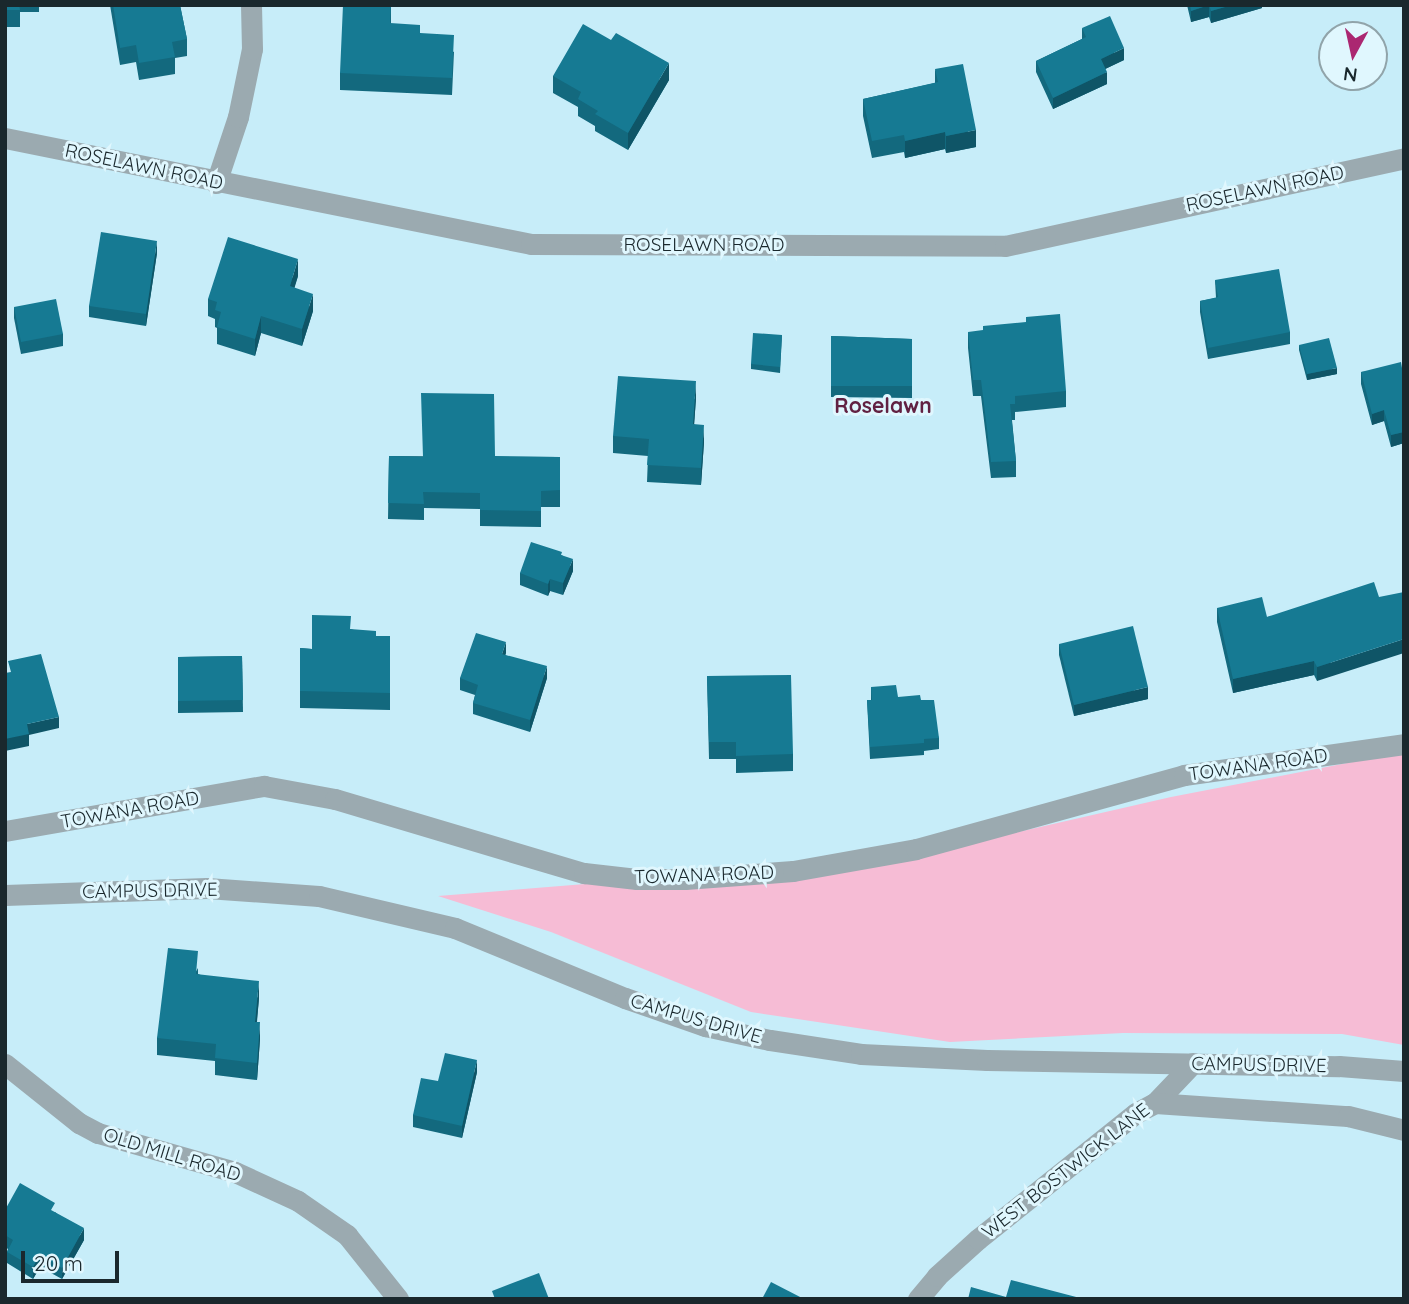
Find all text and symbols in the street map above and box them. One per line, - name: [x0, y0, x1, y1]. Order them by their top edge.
- north arrow: [1318, 21, 1388, 91]
- text: N: [1342, 62, 1359, 88]
- street label: ROSELAWN ROAD: [63, 139, 225, 195]
- street label: ROSELAWN ROAD: [1184, 161, 1346, 217]
- street label: ROSELAWN ROAD: [624, 234, 784, 256]
- district label: Roselawn: [834, 392, 932, 418]
- street label: TOWANA ROAD: [1187, 744, 1329, 786]
- street label: TOWANA ROAD: [59, 787, 201, 833]
- street label: TOWANA ROAD: [634, 861, 774, 889]
- street label: CAMPUS DRIVE: [82, 878, 218, 904]
- street label: CAMPUS DRIVE: [628, 989, 764, 1049]
- street label: CAMPUS DRIVE: [1191, 1052, 1327, 1078]
- street label: WEST BOSTWICK LANE: [978, 1099, 1154, 1243]
- street label: OLD MILL ROAD: [101, 1123, 243, 1187]
- scale bar: [24, 1238, 122, 1282]
- text: 20 m: [34, 1250, 83, 1276]

